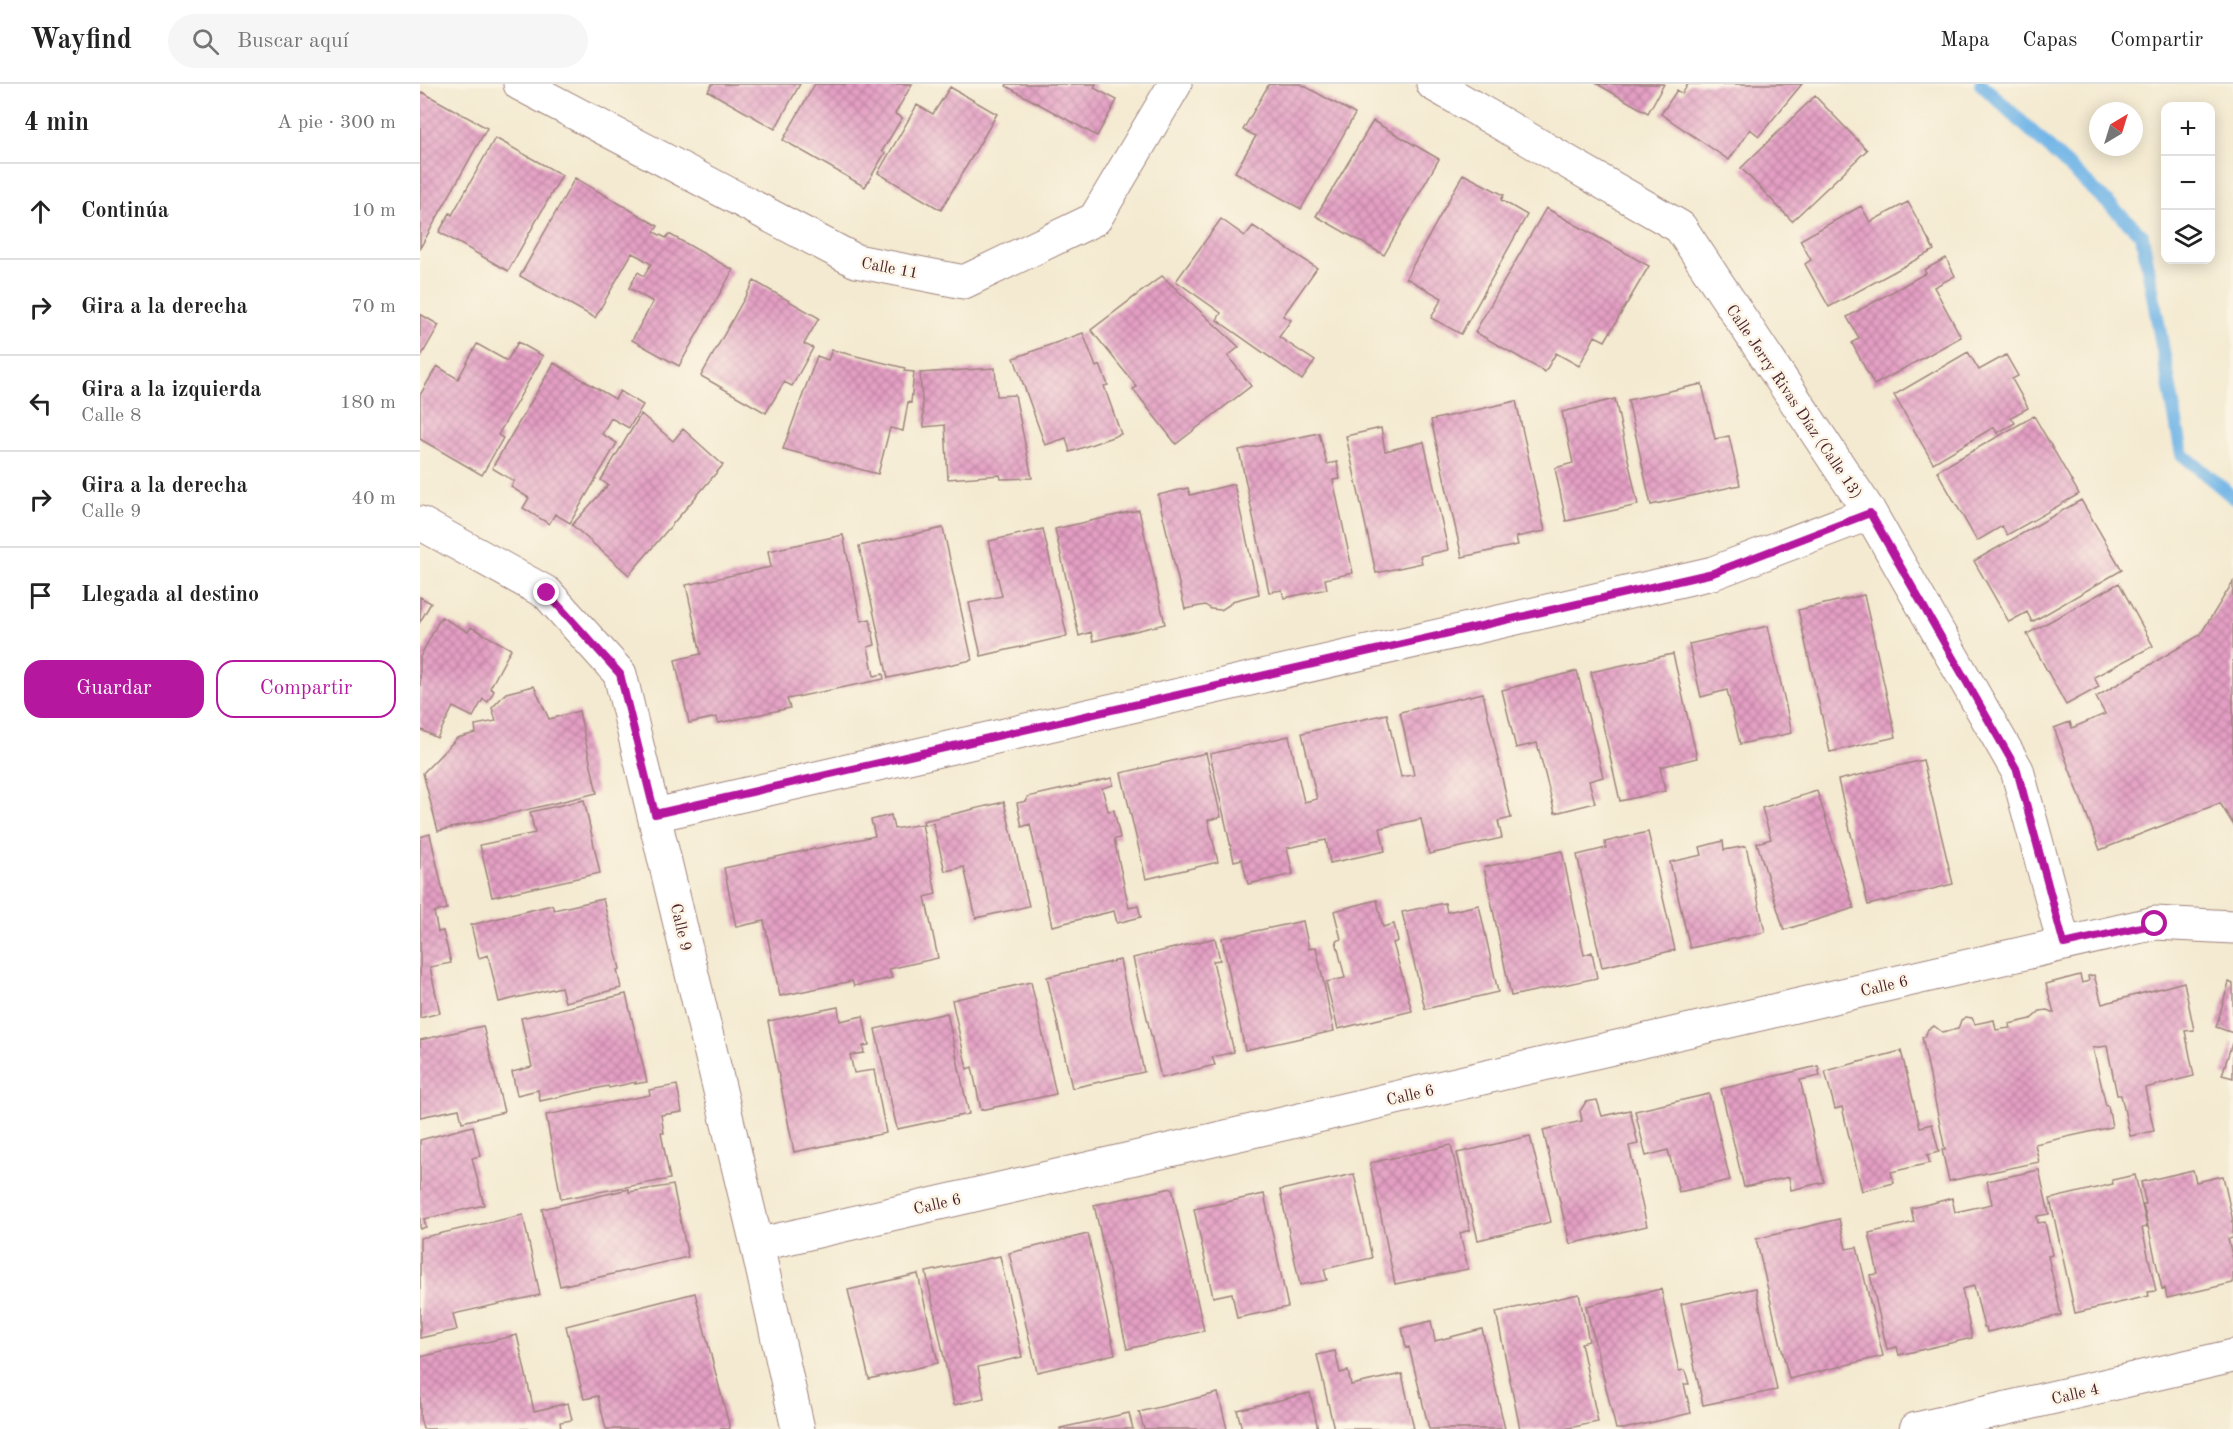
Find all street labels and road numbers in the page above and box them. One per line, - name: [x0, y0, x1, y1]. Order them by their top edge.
- street label: Calle 11: [860, 256, 919, 282]
- street label: Calle Jerry Rivas Díaz (Calle 13): [1722, 302, 1865, 502]
- street label: Calle 9: [667, 902, 693, 953]
- street label: Calle 6: [1859, 974, 1910, 1000]
- street label: Calle 6: [1385, 1083, 1436, 1109]
- street label: Calle 6: [912, 1192, 963, 1218]
- street label: Calle 4: [2050, 1382, 2101, 1408]

